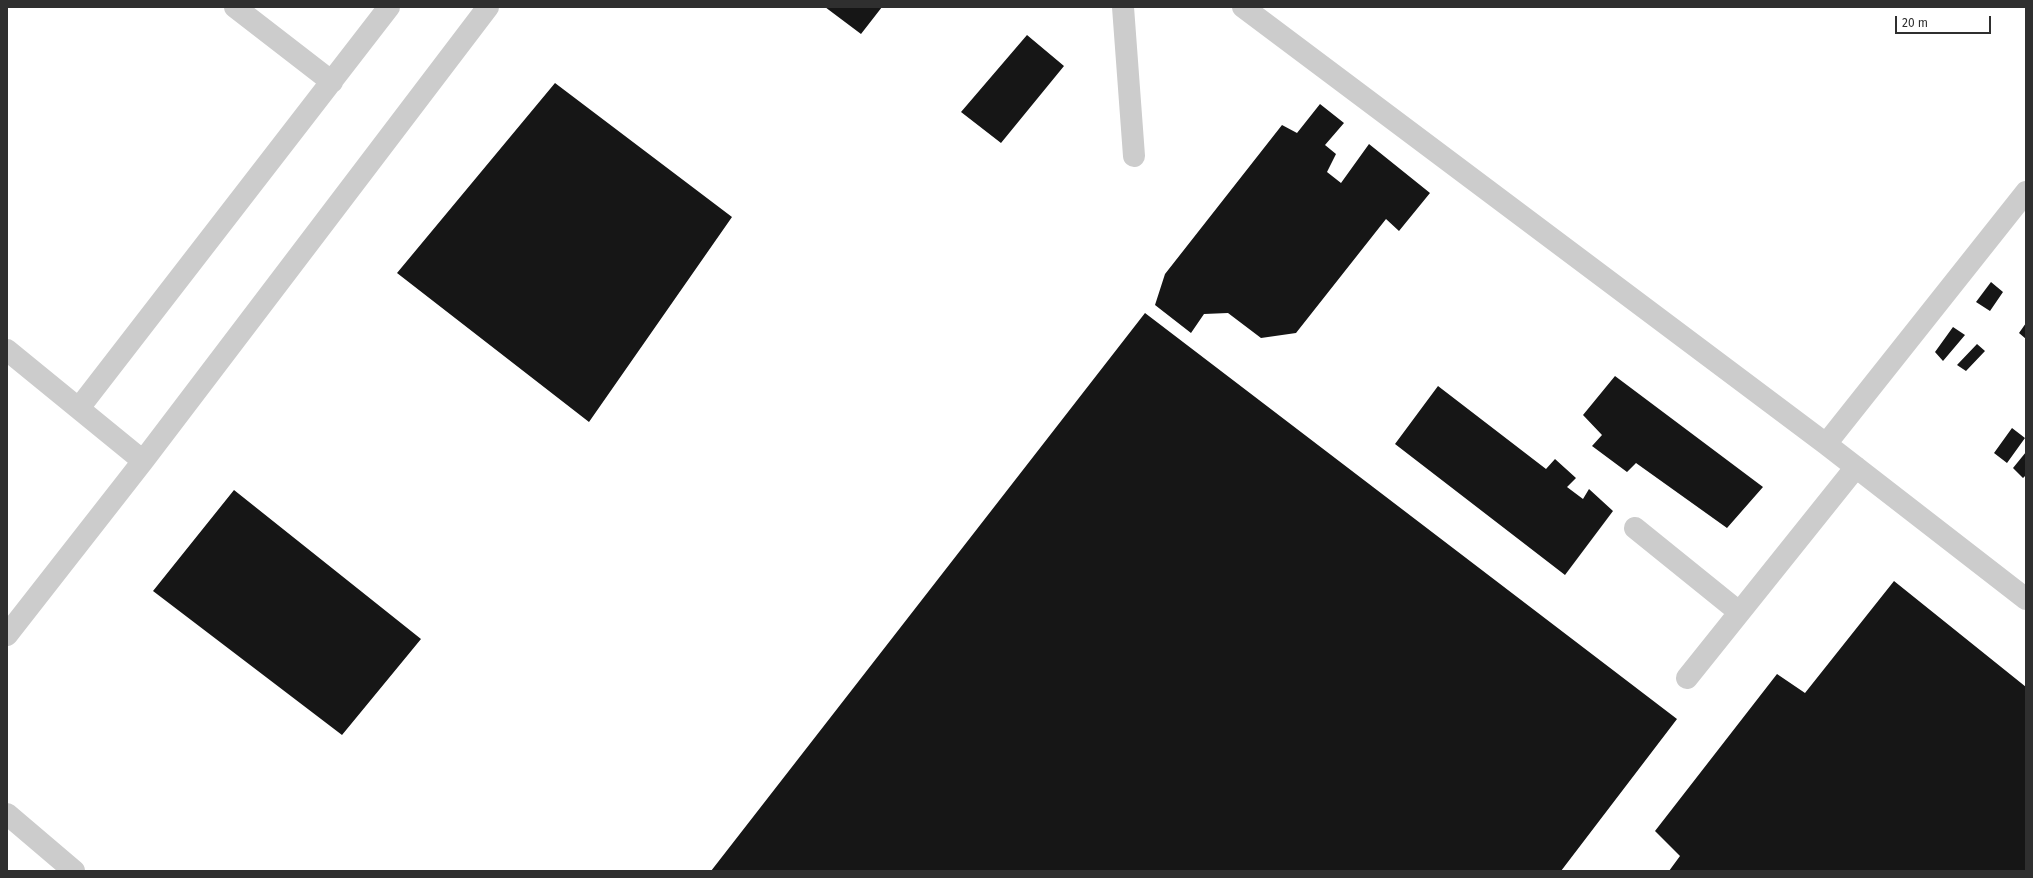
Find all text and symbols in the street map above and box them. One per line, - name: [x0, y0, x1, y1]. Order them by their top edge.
- scale bar: [1897, 8, 1993, 34]
- text: 20 m: [1902, 16, 1928, 30]

